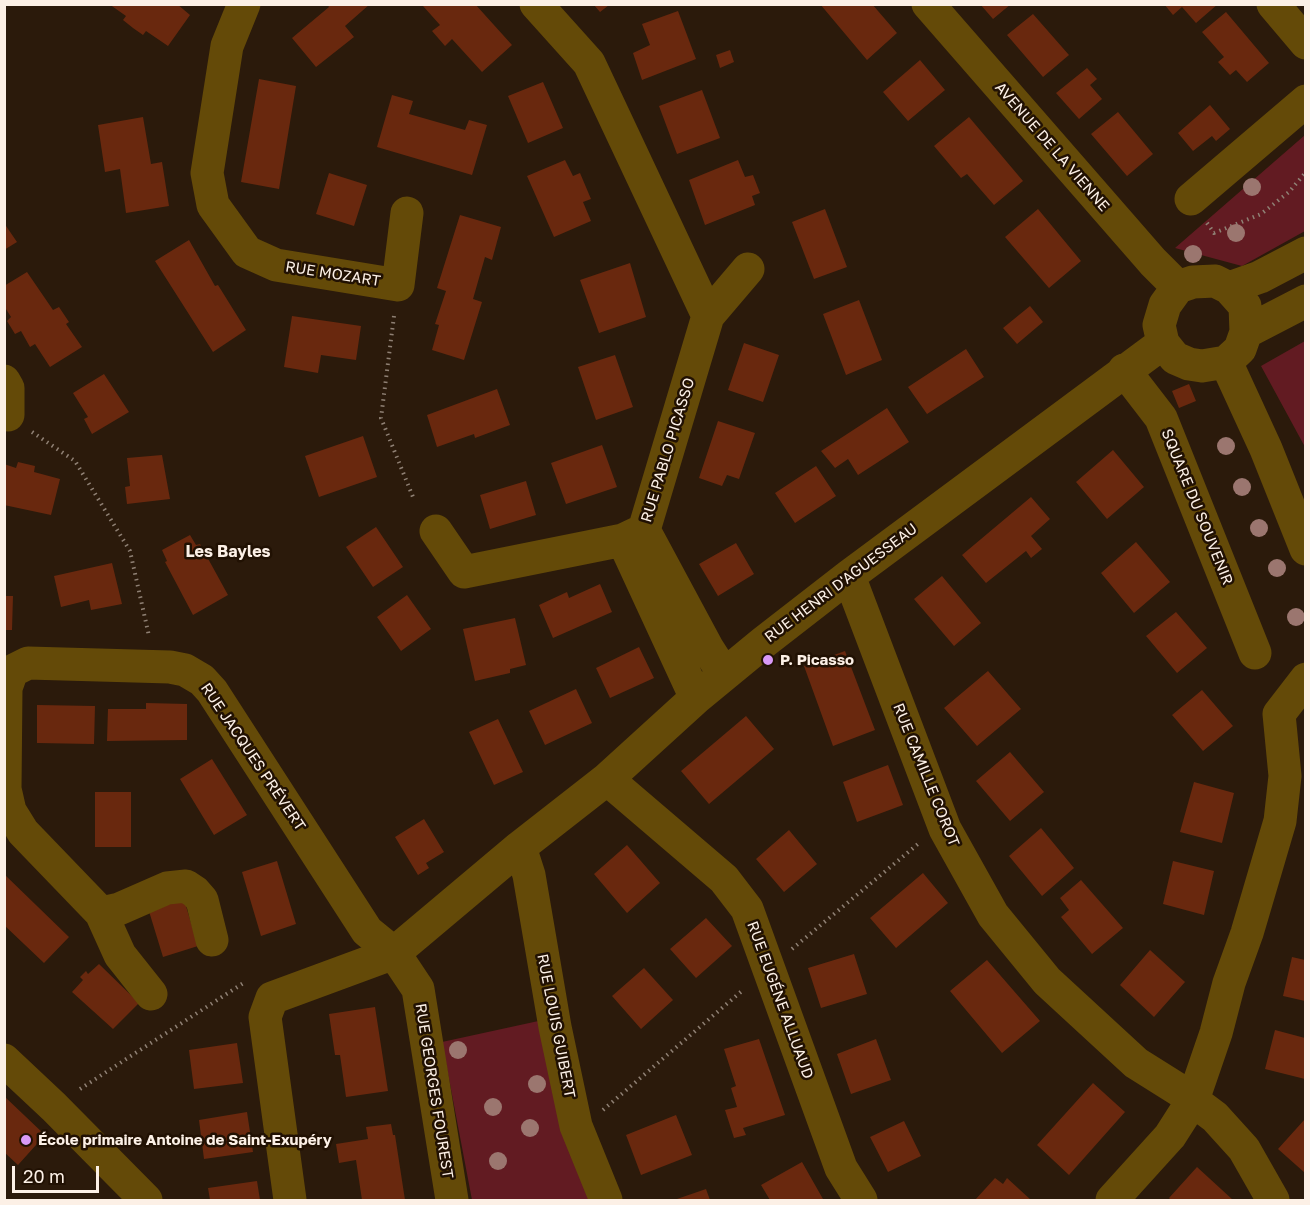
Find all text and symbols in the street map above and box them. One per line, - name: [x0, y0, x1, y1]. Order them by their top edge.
- street label: AVENUE DE LA VIENNE: [991, 79, 1113, 215]
- street label: RUE MOZART: [284, 258, 382, 290]
- street label: RUE PABLO PICASSO: [637, 376, 699, 524]
- street label: SQUARE DU SOUVENIR: [1157, 426, 1237, 588]
- street label: RUE HENRI D'AGUESSEAU: [761, 520, 921, 646]
- district label: Les Bayles: [185, 542, 271, 562]
- place label: P. Picasso: [780, 651, 854, 669]
- marker: P. Picasso: [761, 653, 775, 667]
- street label: RUE JACQUES PRÉVERT: [197, 680, 309, 834]
- street label: RUE CAMILLE COROT: [889, 701, 963, 849]
- street label: RUE EUGÉNE ALLUAUD: [743, 919, 817, 1081]
- street label: RUE LOUIS GUIBERT: [533, 952, 579, 1100]
- street label: RUE GEORGES FOUREST: [411, 1002, 457, 1180]
- place label: École primaire Antoine de Saint-Exupéry: [38, 1131, 332, 1149]
- marker: École primaire Antoine de Saint-Exupéry: [19, 1133, 33, 1147]
- scale bar: [15, 1154, 102, 1192]
- text: 20 m: [23, 1165, 65, 1187]

